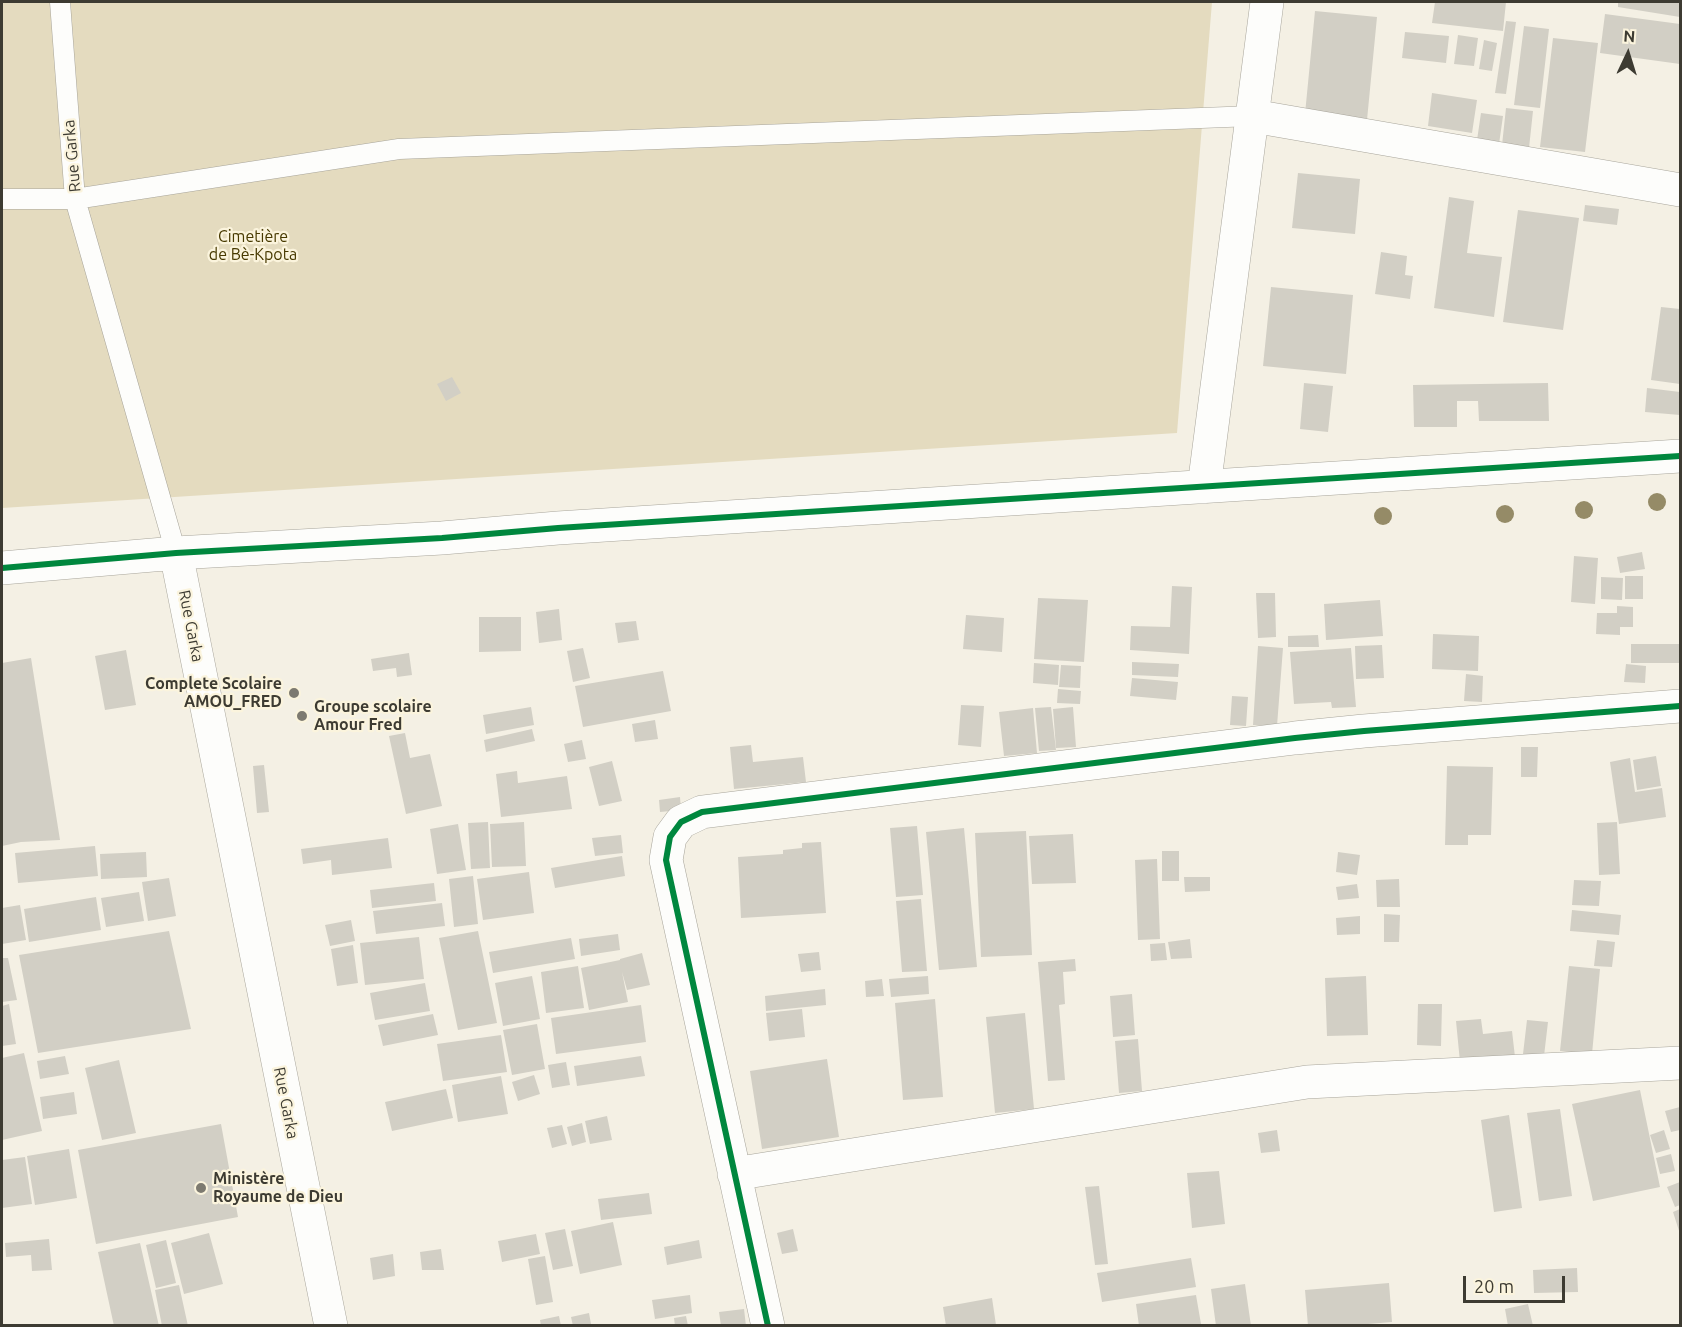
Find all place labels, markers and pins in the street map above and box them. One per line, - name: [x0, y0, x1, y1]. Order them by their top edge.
- place label: Complete Scolaire AMOU_FRED: [145, 674, 282, 712]
- marker: Complete Scolaire AMOU_FRED: [287, 686, 301, 700]
- place label: Groupe scolaire Amour Fred: [314, 697, 432, 735]
- marker: Groupe scolaire Amour Fred: [295, 709, 309, 723]
- place label: Ministère Royaume de Dieu: [213, 1169, 343, 1207]
- marker: Ministère Royaume de Dieu: [194, 1181, 208, 1195]

